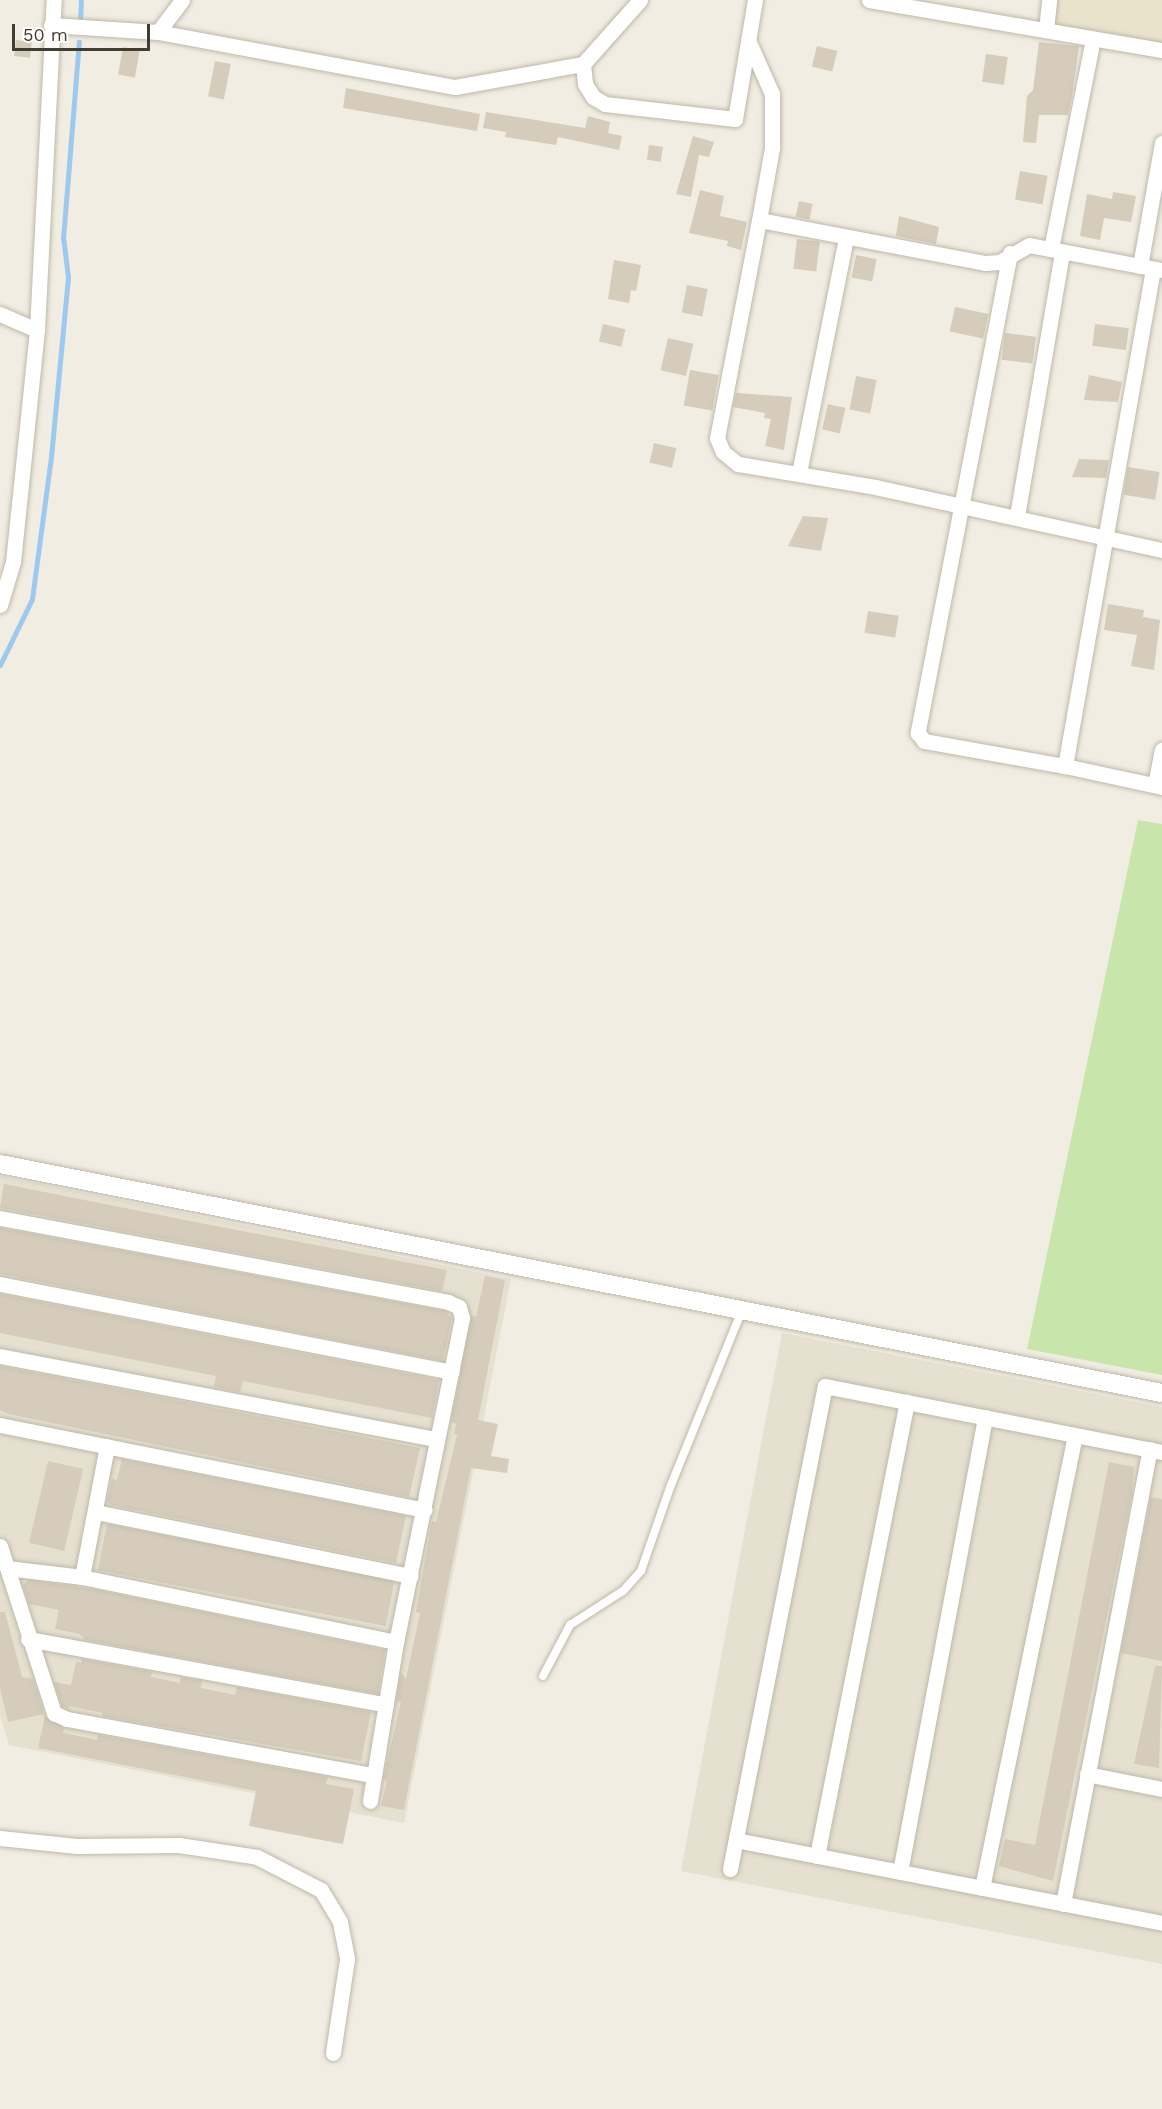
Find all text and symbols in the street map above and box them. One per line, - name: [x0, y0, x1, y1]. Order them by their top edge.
- scale bar: [15, 12, 153, 50]
- text: 50 m: [23, 24, 68, 45]

